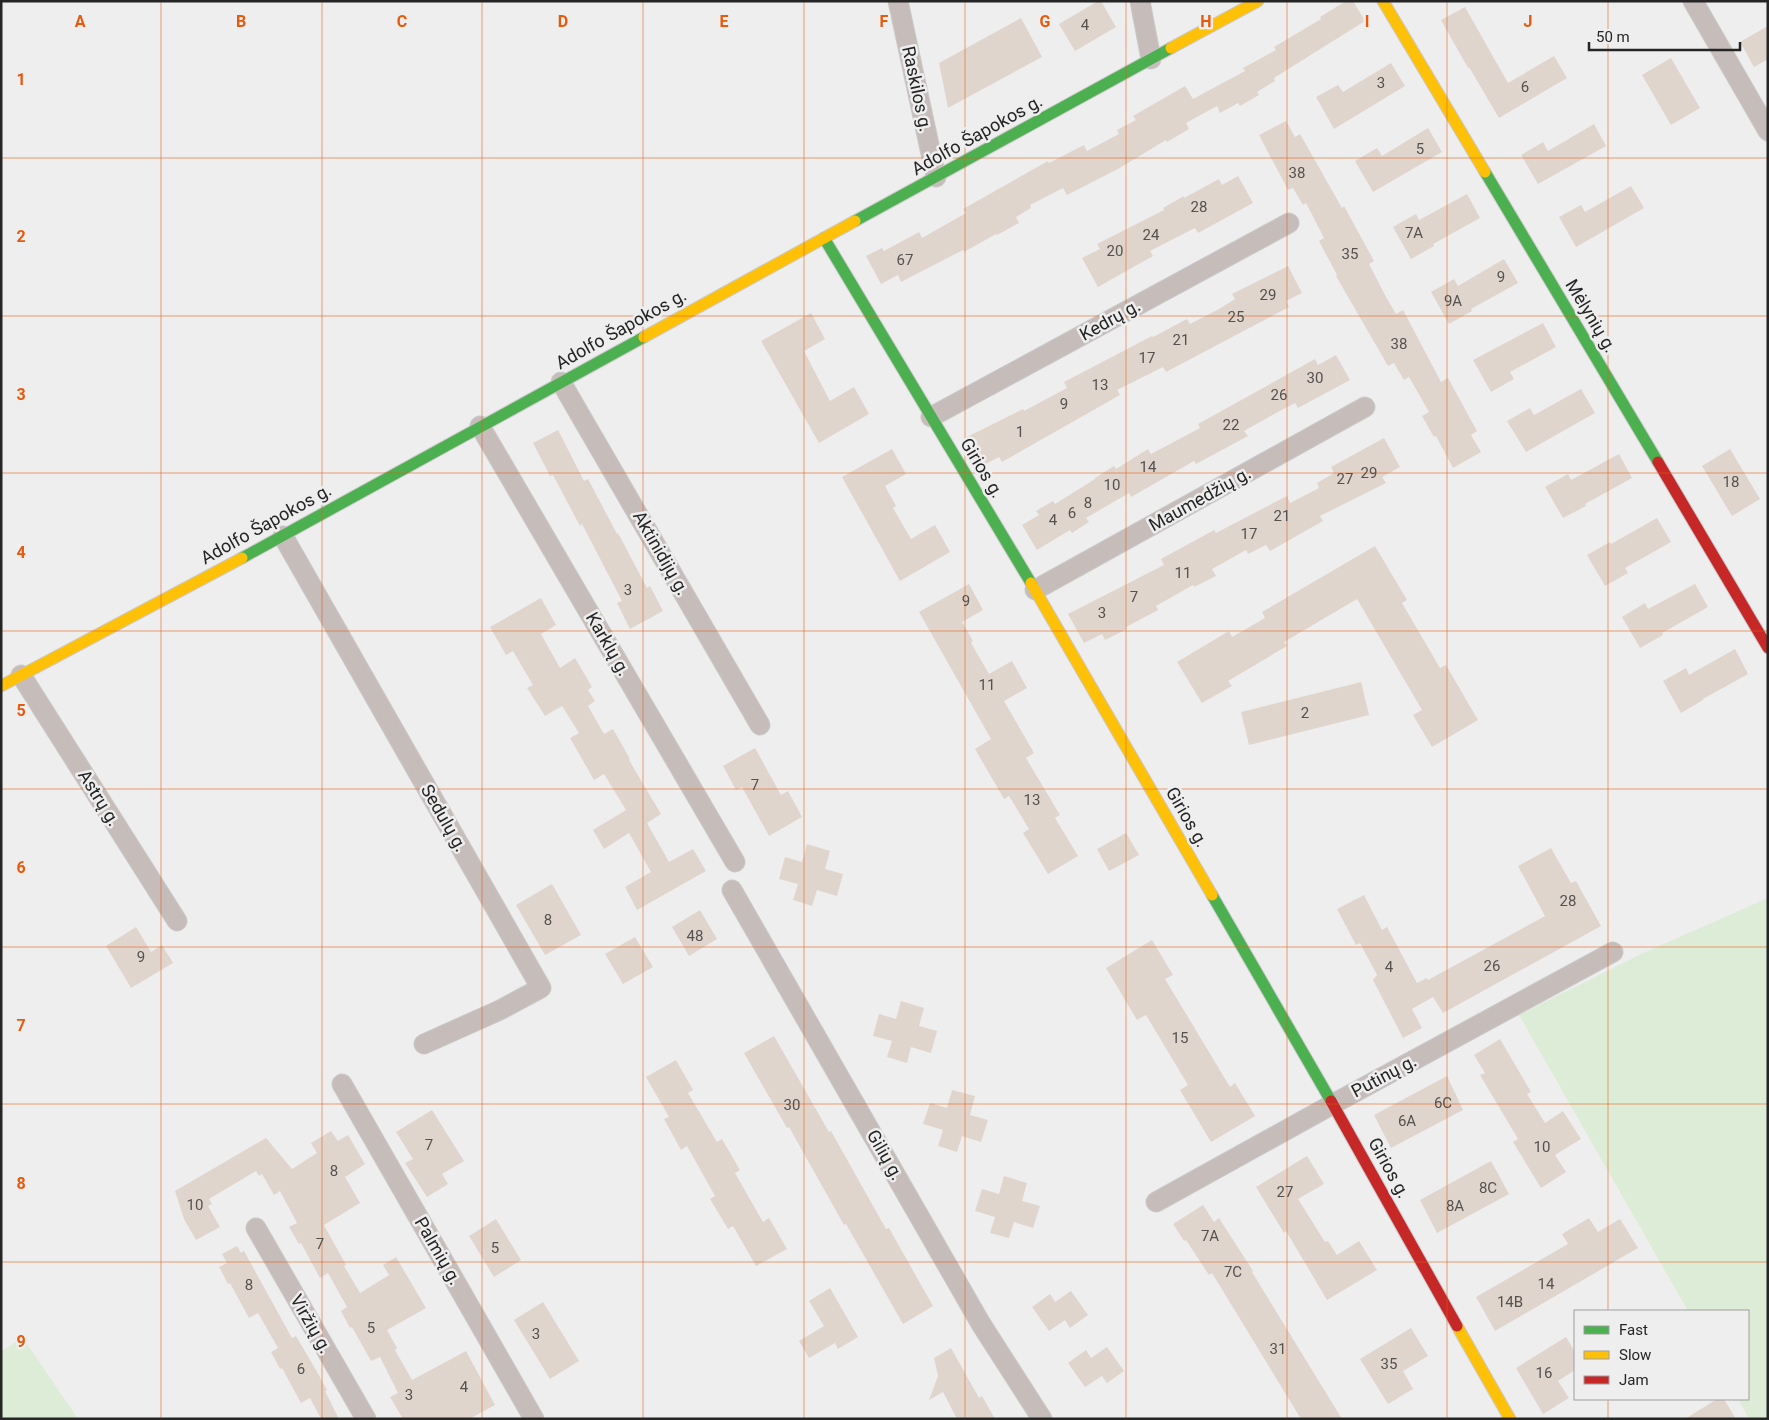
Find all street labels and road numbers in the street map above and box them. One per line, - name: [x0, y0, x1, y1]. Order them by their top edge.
- street label: Raskilos g.: [898, 44, 937, 134]
- street label: Adolfo Šapokos g.: [908, 90, 1046, 179]
- street label: Mėlynių g.: [1561, 275, 1621, 356]
- street label: Adolfo Šapokos g.: [552, 284, 690, 373]
- street label: Kedrų g.: [1076, 294, 1144, 345]
- street label: Girios g.: [956, 434, 1008, 501]
- street label: Maumedžių g.: [1145, 462, 1254, 535]
- street label: Adolfo Šapokos g.: [197, 479, 335, 568]
- street label: Aktinidijų g.: [629, 507, 694, 599]
- street label: Karklų g.: [582, 608, 635, 679]
- street label: Astrų g.: [74, 766, 125, 830]
- street label: Sedulų g.: [417, 780, 472, 855]
- street label: Girios g.: [1162, 783, 1213, 851]
- street label: Putinų g.: [1348, 1050, 1420, 1101]
- street label: Gilių g.: [863, 1126, 908, 1184]
- street label: Girios g.: [1364, 1134, 1415, 1202]
- street label: Palmių g.: [411, 1213, 466, 1288]
- street label: Viržių g.: [286, 1291, 337, 1357]

